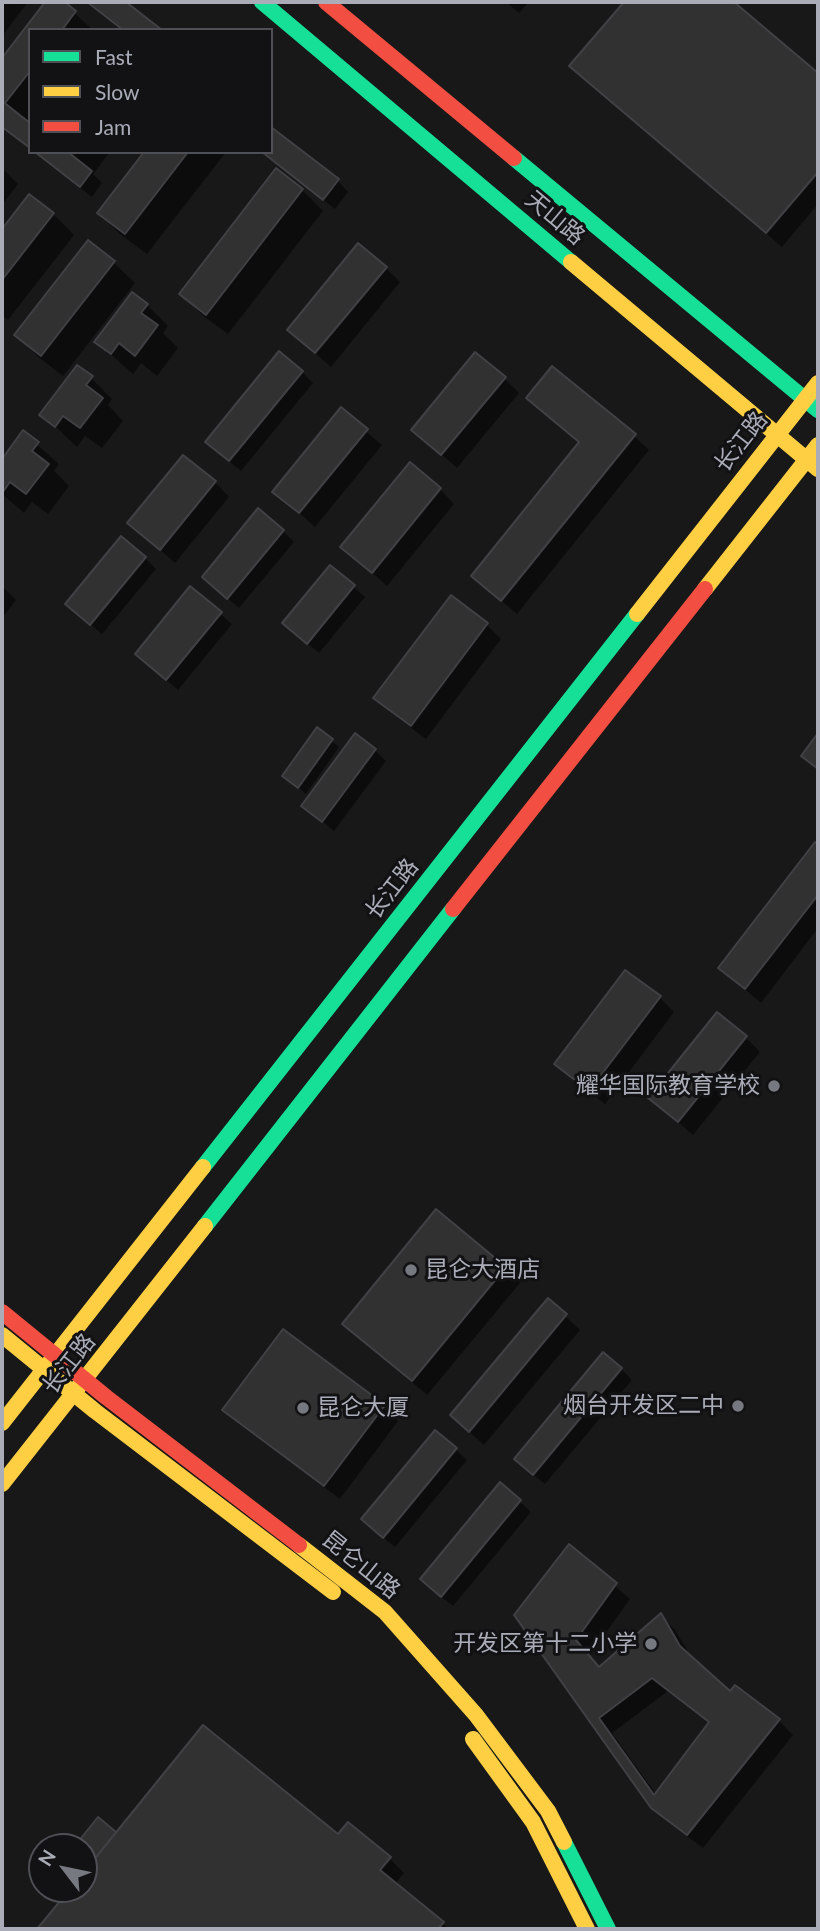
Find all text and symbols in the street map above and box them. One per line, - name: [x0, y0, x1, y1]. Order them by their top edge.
- legend: [28, 28, 273, 154]
- text: Fast: [95, 44, 132, 69]
- text: Slow: [95, 79, 139, 104]
- text: Jam: [95, 114, 131, 139]
- street label: 天山路: [520, 185, 590, 251]
- street label: 长江路: [709, 406, 773, 478]
- street label: 长江路: [360, 853, 424, 925]
- place label: 耀华国际教育学校: [576, 1072, 760, 1100]
- marker: 耀华国际教育学校: [766, 1078, 782, 1094]
- place label: 昆仑大酒店: [425, 1256, 540, 1284]
- marker: 昆仑大酒店: [403, 1262, 419, 1278]
- street label: 长江路: [37, 1328, 101, 1400]
- place label: 烟台开发区二中: [563, 1392, 724, 1420]
- place label: 昆仑大厦: [317, 1394, 409, 1422]
- marker: 烟台开发区二中: [730, 1398, 746, 1414]
- marker: 昆仑大厦: [295, 1400, 311, 1416]
- street label: 昆仑山路: [317, 1525, 405, 1605]
- place label: 开发区第十二小学: [453, 1630, 637, 1658]
- marker: 开发区第十二小学: [643, 1636, 659, 1652]
- north arrow: [28, 1833, 98, 1903]
- text: N: [33, 1845, 60, 1870]

